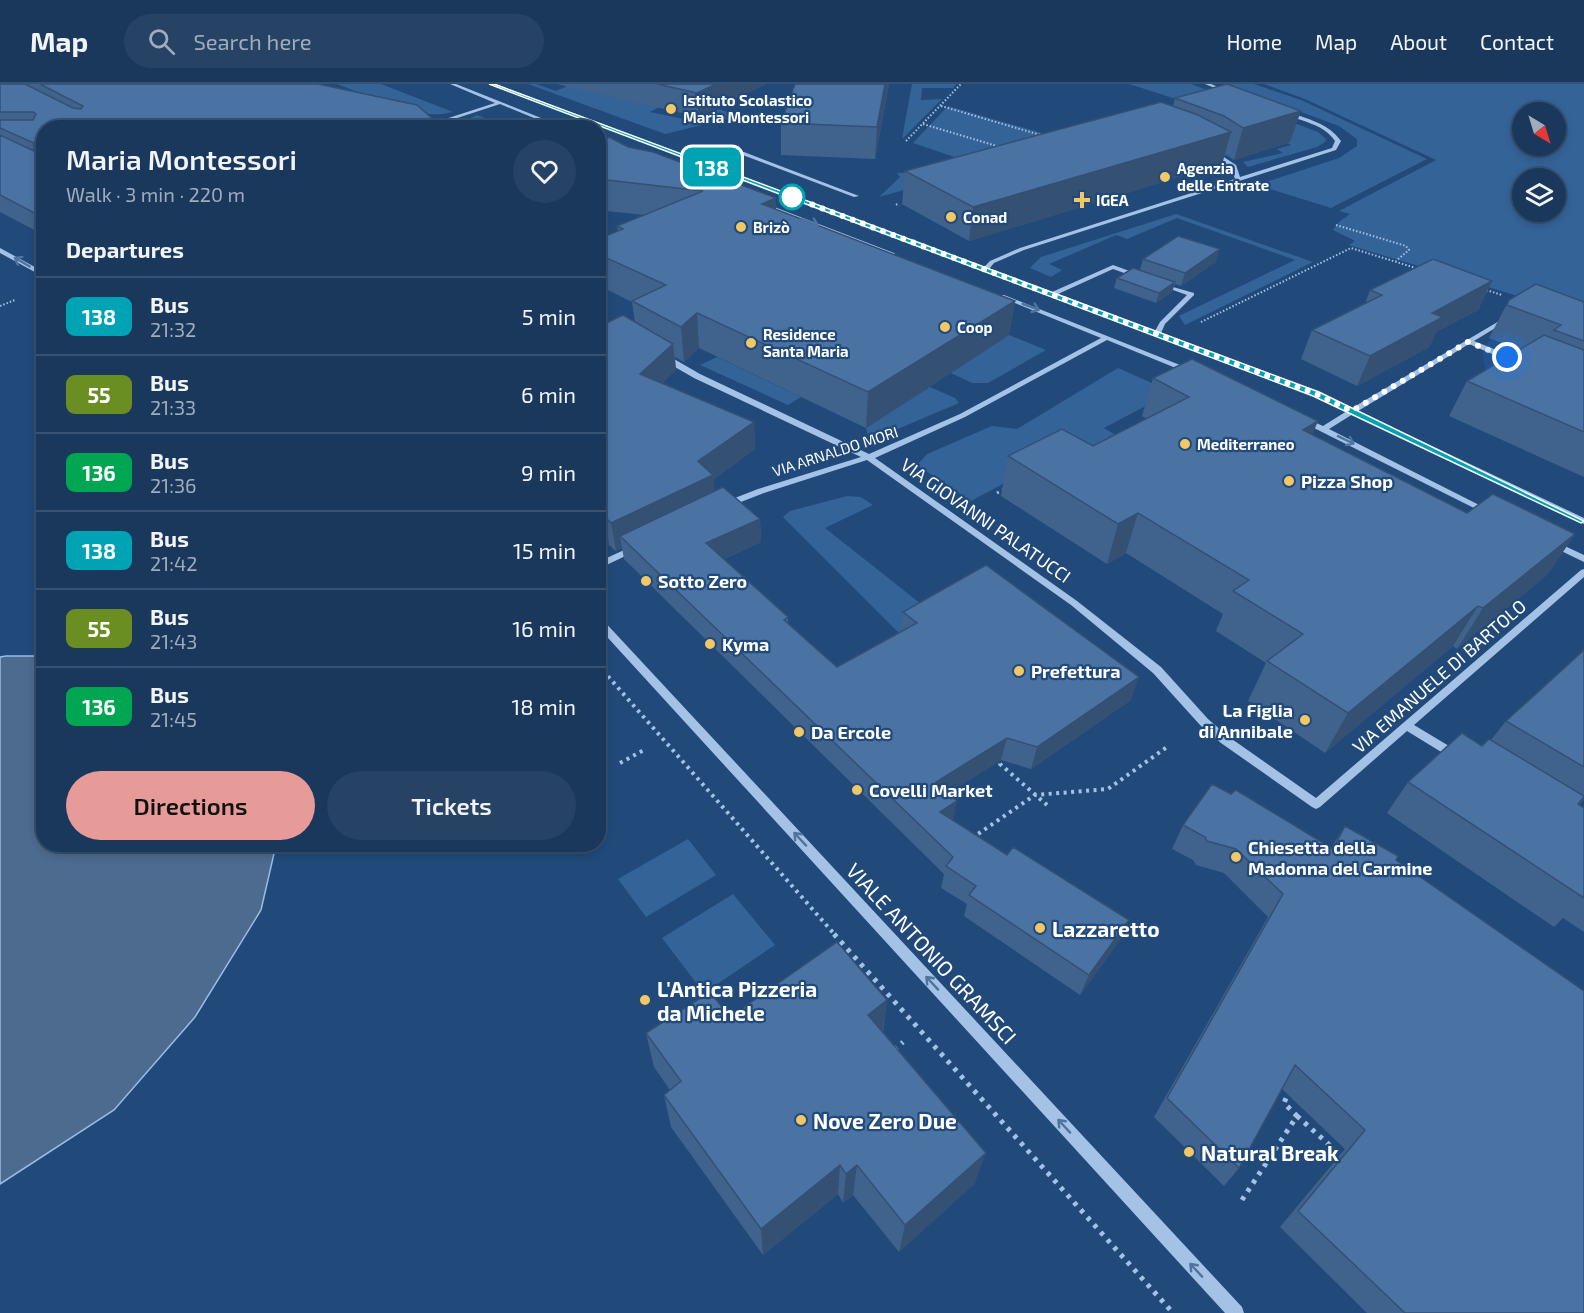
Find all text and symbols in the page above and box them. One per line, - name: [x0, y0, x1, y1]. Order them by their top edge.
- search box: [124, 14, 544, 68]
- text: Map: [30, 24, 88, 58]
- icon: search: [145, 25, 178, 58]
- text: Search here: [193, 28, 312, 54]
- text: Home: [1226, 29, 1282, 54]
- text: Map: [1315, 29, 1357, 54]
- text: About: [1390, 29, 1447, 54]
- text: Contact: [1480, 29, 1554, 54]
- place label: Istituto Scolastico Maria Montessori: [683, 91, 812, 126]
- marker: Istituto Scolastico Maria Montessori: [664, 102, 678, 116]
- north arrow: [1512, 102, 1566, 156]
- map controls: [1512, 102, 1566, 222]
- button: heart: [513, 140, 576, 203]
- text: Maria Montessori: [66, 142, 297, 176]
- line badge: 138: [678, 148, 746, 187]
- text: 138: [695, 155, 729, 180]
- place label: Agenzia delle Entrate: [1177, 159, 1269, 194]
- button: layers: [1512, 168, 1566, 222]
- marker: Agenzia delle Entrate: [1158, 170, 1172, 184]
- text: Walk · 3 min · 220 m: [66, 182, 245, 206]
- unlabelled marker: [779, 184, 805, 210]
- marker: IGEA: [1073, 191, 1091, 209]
- place label: IGEA: [1096, 191, 1129, 209]
- place label: Conad: [963, 208, 1007, 226]
- marker: Conad: [944, 210, 958, 224]
- one-way arrow: [800, 217, 819, 228]
- place label: Brizò: [753, 218, 790, 236]
- marker: Brizò: [734, 220, 748, 234]
- text: Departures: [66, 236, 184, 262]
- one-way arrow: [14, 256, 31, 268]
- text: Bus: [150, 291, 189, 317]
- text: 5 min: [522, 303, 576, 329]
- one-way arrow: [1021, 303, 1040, 314]
- text: 138: [82, 304, 116, 329]
- text: 21:32: [150, 317, 196, 341]
- place label: Coop: [957, 318, 993, 336]
- marker: Coop: [938, 320, 952, 334]
- place label: Residence Santa Maria: [763, 325, 849, 360]
- marker: Residence Santa Maria: [744, 336, 758, 350]
- your location: [1492, 342, 1522, 372]
- text: Bus: [150, 369, 189, 395]
- text: 6 min: [521, 381, 576, 407]
- text: 55: [87, 382, 111, 407]
- text: 21:33: [150, 395, 196, 419]
- street label: VIA ARNALDO MORI: [770, 422, 900, 480]
- place label: Mediterraneo: [1197, 435, 1295, 453]
- one-way arrow: [1337, 435, 1355, 447]
- marker: Mediterraneo: [1178, 437, 1192, 451]
- text: Bus: [150, 447, 189, 473]
- street label: VIA GIOVANNI PALATUCCI: [897, 453, 1075, 587]
- text: 9 min: [521, 459, 576, 485]
- text: 136: [82, 460, 116, 485]
- place label: Pizza Shop: [1301, 470, 1393, 492]
- text: 21:36: [150, 473, 196, 497]
- marker: Pizza Shop: [1282, 474, 1296, 488]
- text: Bus: [150, 525, 189, 551]
- text: 15 min: [513, 537, 576, 563]
- text: 138: [82, 538, 116, 563]
- text: 21:42: [150, 551, 197, 575]
- place label: Sotto Zero: [658, 570, 747, 592]
- marker: Sotto Zero: [639, 574, 653, 588]
- street label: VIA EMANUELE DI BARTOLO: [1348, 595, 1530, 757]
- text: Bus: [150, 603, 189, 629]
- text: 16 min: [512, 615, 576, 641]
- text: 55: [87, 616, 111, 641]
- text: 21:43: [150, 629, 197, 653]
- place label: Kyma: [722, 633, 769, 655]
- marker: Kyma: [703, 637, 717, 651]
- place label: Prefettura: [1031, 660, 1120, 682]
- marker: Prefettura: [1012, 664, 1026, 678]
- text: Bus: [150, 681, 189, 707]
- text: 18 min: [511, 693, 576, 719]
- text: 136: [82, 694, 116, 719]
- place label: La Figlia di Annibale: [1198, 699, 1293, 742]
- text: 21:45: [150, 707, 197, 731]
- marker: La Figlia di Annibale: [1298, 713, 1312, 727]
- place label: Da Ercole: [811, 721, 891, 743]
- marker: Da Ercole: [792, 725, 806, 739]
- button: Directions: [66, 771, 315, 840]
- button: Tickets: [327, 771, 576, 840]
- place label: Covelli Market: [869, 779, 993, 801]
- marker: Covelli Market: [850, 783, 864, 797]
- one-way arrow: [793, 832, 807, 847]
- place label: Chiesetta della Madonna del Carmine: [1248, 836, 1433, 879]
- marker: Chiesetta della Madonna del Carmine: [1229, 850, 1243, 864]
- street label: VIALE ANTONIO GRAMSCI: [842, 858, 1022, 1048]
- place label: Lazzaretto: [1052, 916, 1160, 941]
- marker: Lazzaretto: [1033, 921, 1047, 935]
- one-way arrow: [925, 975, 939, 990]
- place label: L'Antica Pizzeria da Michele: [657, 976, 817, 1025]
- marker: L'Antica Pizzeria da Michele: [638, 993, 652, 1007]
- place label: Nove Zero Due: [813, 1108, 957, 1133]
- marker: Nove Zero Due: [794, 1113, 808, 1127]
- one-way arrow: [1057, 1119, 1071, 1134]
- place label: Natural Break: [1201, 1140, 1339, 1165]
- marker: Natural Break: [1182, 1145, 1196, 1159]
- one-way arrow: [1189, 1263, 1203, 1278]

